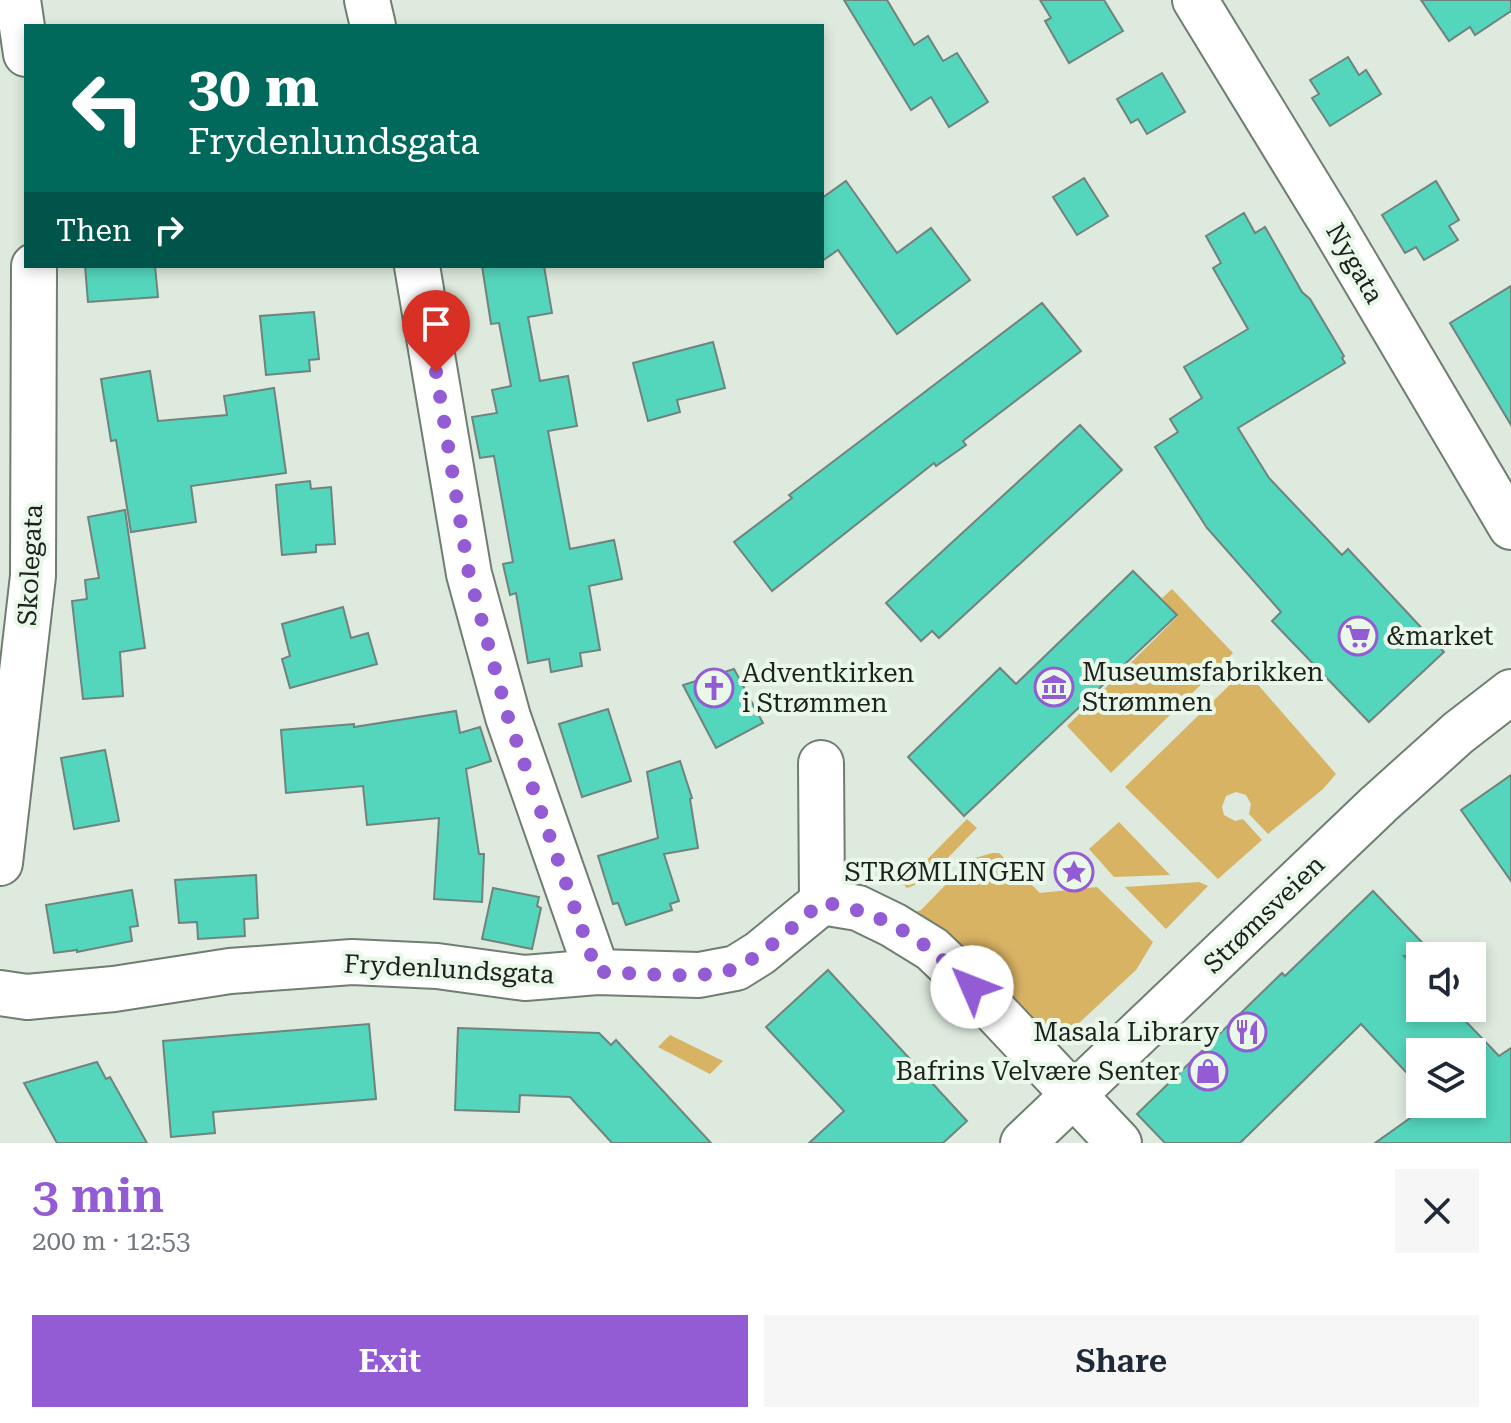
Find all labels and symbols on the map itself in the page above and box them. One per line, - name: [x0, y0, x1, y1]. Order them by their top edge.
- street label: Nygata: [1320, 218, 1390, 308]
- pin: [402, 290, 470, 372]
- street label: Skolegata: [12, 503, 48, 627]
- supermarket icon: &market: [1337, 615, 1379, 657]
- place label: &market: [1386, 621, 1494, 651]
- place label: Museumsfabrikken Strømmen: [1082, 657, 1324, 717]
- place label: Adventkirken i Strømmen: [742, 658, 915, 718]
- museum icon: Museumsfabrikken Strømmen: [1033, 666, 1075, 708]
- church icon: Adventkirken i Strømmen: [693, 667, 735, 709]
- street label: Strømsveien: [1197, 849, 1331, 979]
- place icon: STRØMLINGEN: [1053, 851, 1095, 893]
- place label: STRØMLINGEN: [845, 857, 1046, 887]
- position arrow: [930, 945, 1014, 1029]
- street label: Frydenlundsgata: [343, 949, 555, 989]
- restaurant icon: Masala Library: [1226, 1011, 1268, 1053]
- place label: Masala Library: [1033, 1017, 1220, 1047]
- shop icon: Bafrins Velvære Senter: [1187, 1050, 1229, 1092]
- place label: Bafrins Velvære Senter: [895, 1056, 1180, 1086]

